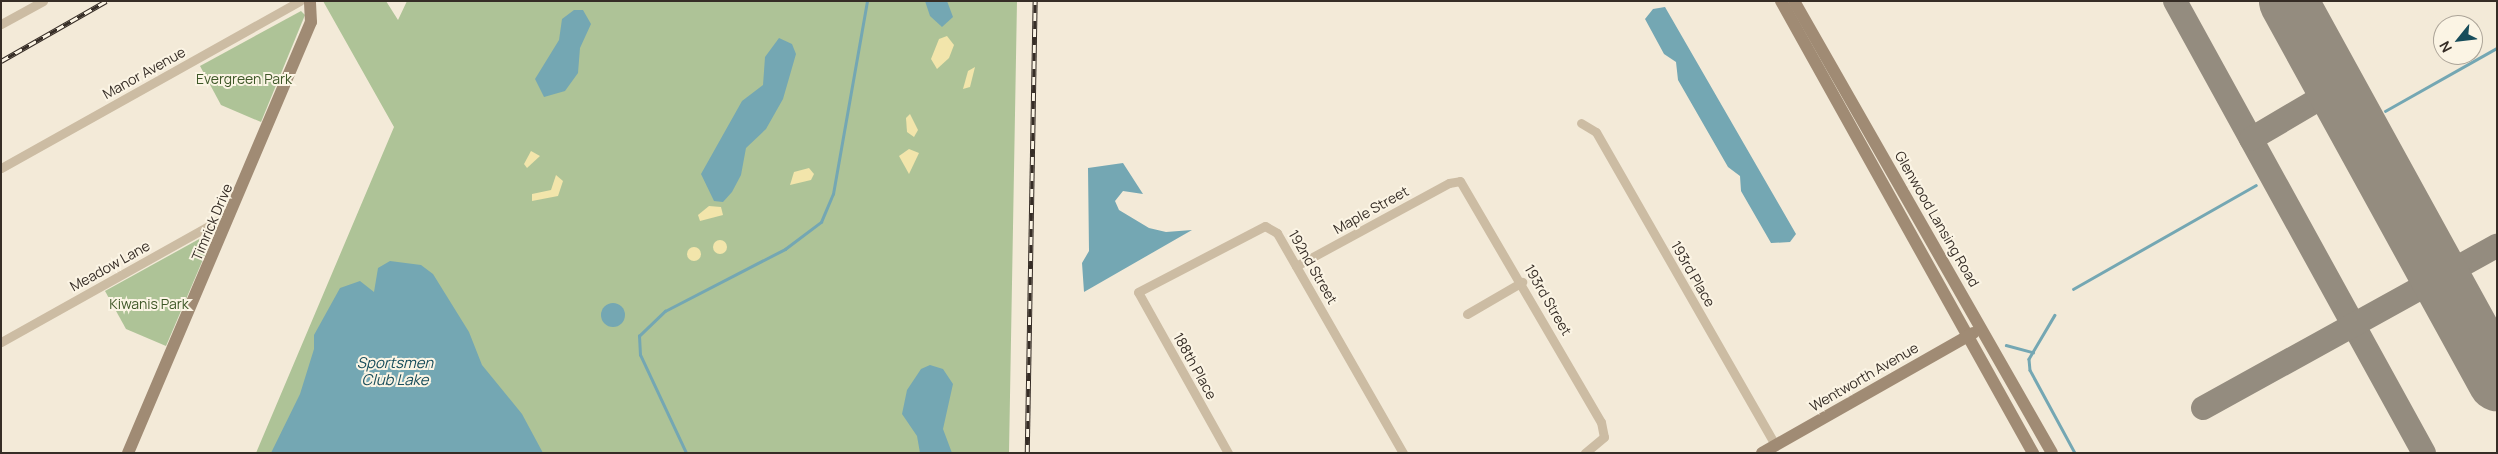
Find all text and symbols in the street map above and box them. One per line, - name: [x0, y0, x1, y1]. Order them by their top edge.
- north arrow: [2433, 15, 2483, 65]
- text: N: [2435, 38, 2456, 56]
- street label: Manor Avenue: [100, 43, 188, 103]
- park label: Evergreen Park: [196, 71, 292, 87]
- street label: Glenwood Lansing Road: [1891, 148, 1983, 290]
- street label: Timrick Drive: [188, 181, 236, 263]
- street label: Maple Street: [1331, 182, 1411, 238]
- street label: 192nd Street: [1285, 227, 1341, 307]
- street label: Meadow Lane: [67, 237, 153, 295]
- street label: 193rd Place: [1667, 238, 1719, 310]
- street label: 193rd Street: [1521, 262, 1575, 338]
- park label: Kiwanis Park: [109, 296, 189, 312]
- street label: 188th Place: [1170, 330, 1220, 402]
- street label: Wentworth Avenue: [1807, 339, 1921, 415]
- water label: Sportsmen Club Lake: [357, 353, 433, 388]

